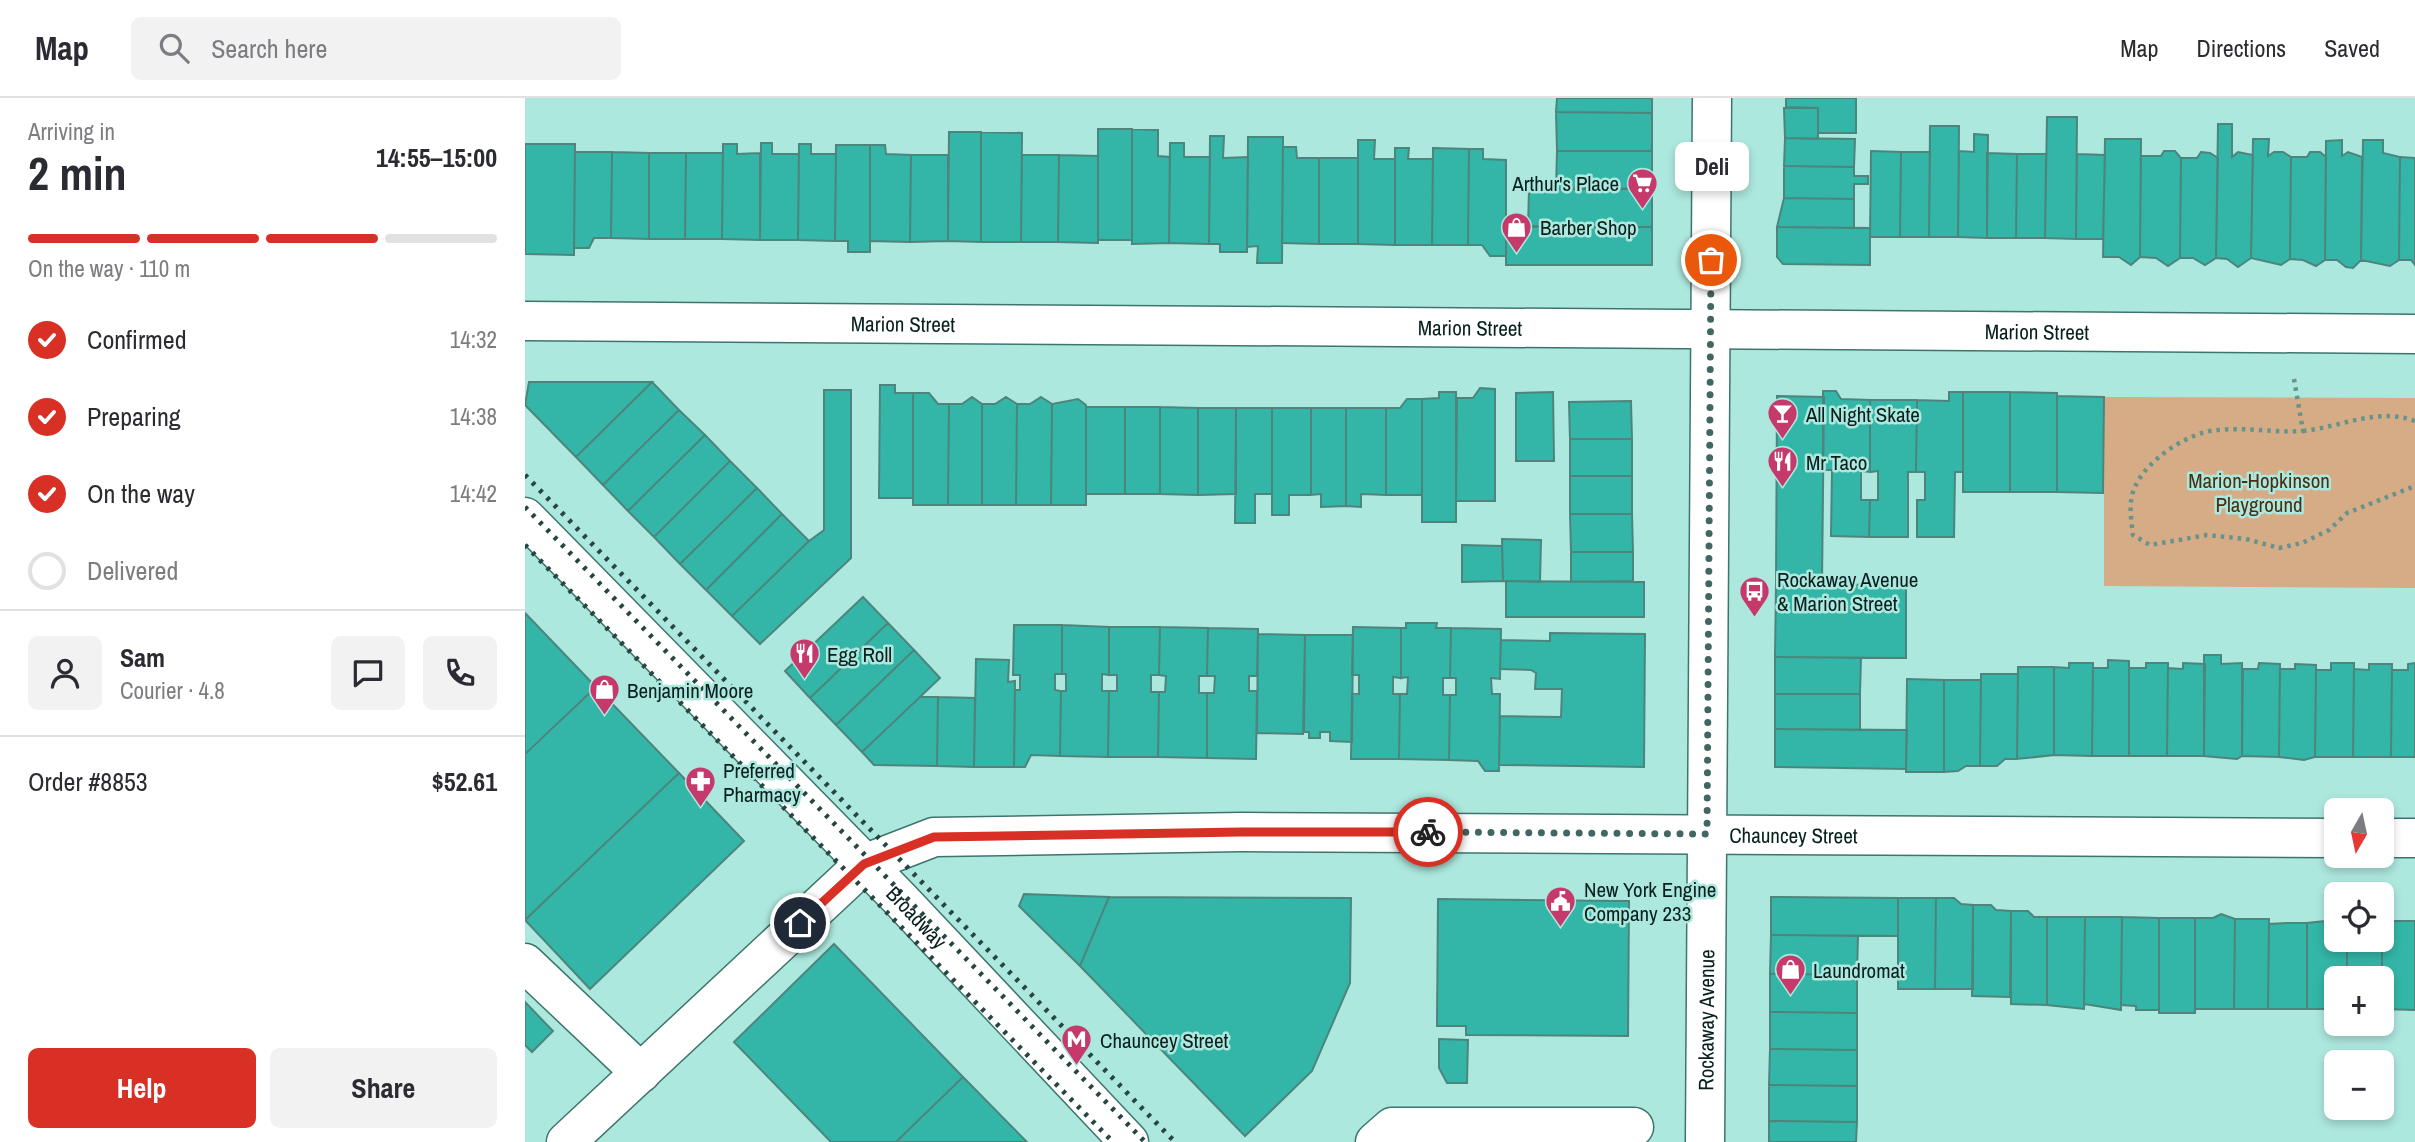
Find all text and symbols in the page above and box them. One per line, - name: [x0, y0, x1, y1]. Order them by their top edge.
- search box: [131, 17, 621, 80]
- text: Map: [35, 26, 89, 70]
- icon: search: [155, 29, 193, 67]
- text: Search here: [211, 31, 327, 66]
- text: Map: [2120, 32, 2158, 64]
- text: Directions: [2196, 32, 2286, 64]
- text: Saved: [2324, 32, 2380, 64]
- text: Arriving in: [28, 116, 115, 147]
- text: 14:55–15:00: [376, 140, 497, 175]
- callout: Deli: [1674, 141, 1748, 190]
- text: 2 min: [28, 142, 127, 204]
- text: Deli: [1695, 151, 1729, 182]
- supermarket icon: Arthur's Place: [1625, 166, 1659, 210]
- place label: Arthur's Place: [1511, 169, 1619, 198]
- shop icon: Barber Shop: [1500, 210, 1534, 254]
- place label: Barber Shop: [1540, 213, 1637, 242]
- pin: [1681, 230, 1741, 290]
- icon: bag: [1692, 241, 1730, 279]
- text: On the way · 110 m: [28, 253, 190, 284]
- street label: Marion Street: [851, 309, 955, 338]
- street label: Marion Street: [1418, 313, 1522, 342]
- street label: Marion Street: [1985, 317, 2089, 346]
- icon: check: [28, 321, 66, 359]
- text: Confirmed: [87, 322, 187, 357]
- text: 14:32: [450, 324, 497, 355]
- bar icon: All Night Skate: [1766, 397, 1800, 441]
- icon: check: [28, 398, 66, 436]
- text: Preparing: [87, 399, 181, 434]
- place label: All Night Skate: [1805, 400, 1920, 429]
- text: 14:38: [450, 401, 497, 432]
- restaurant icon: Mr Taco: [1766, 445, 1800, 489]
- place label: Mr Taco: [1806, 448, 1867, 477]
- park label: Marion-Hopkinson Playground: [2188, 466, 2330, 519]
- icon: check: [28, 475, 66, 513]
- text: On the way: [87, 476, 195, 511]
- text: 14:42: [450, 478, 497, 509]
- text: Delivered: [87, 553, 178, 588]
- place label: Rockaway Avenue & Marion Street: [1777, 565, 1918, 618]
- bus stop icon: Rockaway Avenue & Marion Street: [1737, 574, 1771, 618]
- button: person: [28, 636, 102, 710]
- button: chat: [331, 636, 405, 710]
- button: phone: [423, 636, 497, 710]
- restaurant icon: Egg Roll: [787, 637, 821, 681]
- text: Sam: [120, 640, 165, 675]
- place label: Egg Roll: [827, 640, 892, 669]
- shop icon: Benjamin Moore: [587, 673, 621, 717]
- text: Courier · 4.8: [120, 675, 225, 706]
- place label: Benjamin Moore: [627, 676, 753, 705]
- place label: Preferred Pharmacy: [723, 756, 801, 809]
- text: Order #8853: [28, 764, 148, 799]
- text: $52.61: [432, 764, 497, 799]
- pharmacy icon: Preferred Pharmacy: [683, 765, 717, 809]
- courier: [1393, 797, 1463, 867]
- north arrow: [2324, 798, 2394, 868]
- map controls: [2324, 798, 2394, 1120]
- icon: bike: [1409, 813, 1447, 851]
- street label: Chauncey Street: [1729, 820, 1858, 850]
- place label: New York Engine Company 233: [1584, 875, 1716, 928]
- street label: Broadway: [880, 879, 954, 955]
- button: locate: [2324, 882, 2394, 952]
- public building icon: New York Engine Company 233: [1544, 884, 1578, 928]
- pin: [770, 893, 830, 953]
- icon: home: [781, 904, 819, 942]
- street label: Rockaway Avenue: [1691, 949, 1721, 1091]
- shop icon: Laundromat: [1773, 953, 1807, 997]
- place label: Laundromat: [1813, 956, 1905, 985]
- button: +: [2324, 966, 2394, 1036]
- metro station icon: Chauncey Street: [1060, 1023, 1094, 1067]
- place label: Chauncey Street: [1100, 1026, 1228, 1055]
- button: Help: [28, 1048, 256, 1128]
- button: Share: [270, 1048, 497, 1128]
- button: −: [2324, 1050, 2394, 1120]

